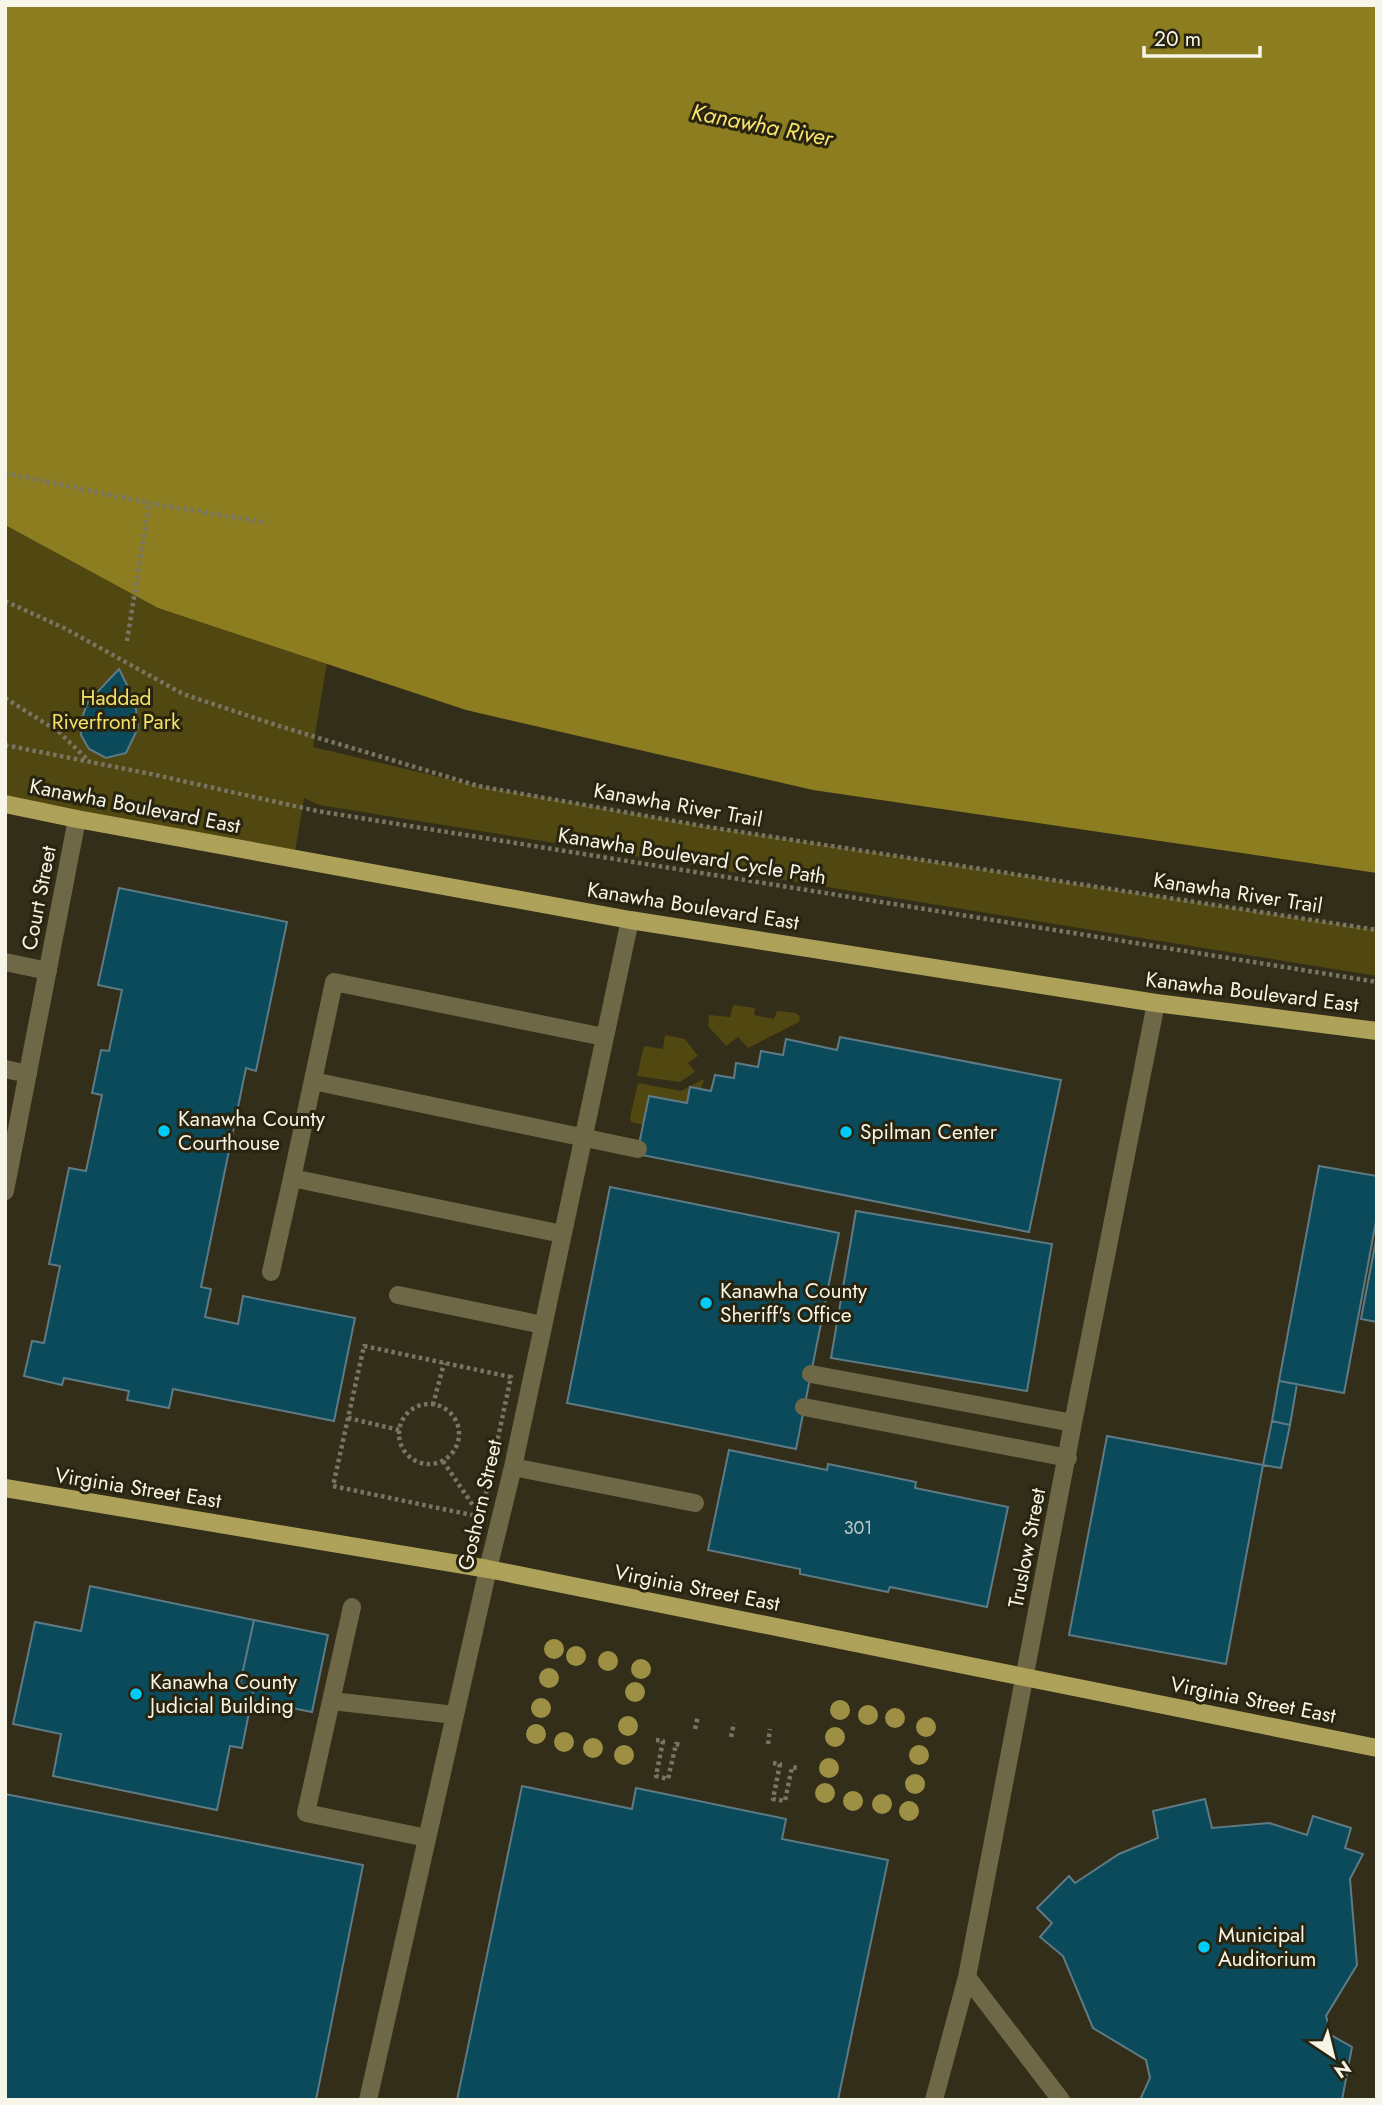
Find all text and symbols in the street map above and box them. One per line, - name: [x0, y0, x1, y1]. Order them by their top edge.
- scale bar: [1144, 14, 1260, 58]
- text: 20 m: [1154, 24, 1201, 54]
- water label: Kanawha River: [689, 95, 837, 156]
- park label: Haddad Riverfront Park: [52, 683, 181, 737]
- street label: Kanawha Boulevard East: [27, 771, 243, 841]
- street label: Kanawha River Trail: [591, 775, 765, 835]
- street label: Kanawha Boulevard Cycle Path: [556, 820, 828, 892]
- street label: Court Street: [14, 843, 64, 953]
- street label: Kanawha River Trail: [1151, 865, 1325, 921]
- street label: Kanawha Boulevard East: [585, 874, 801, 938]
- street label: Kanawha Boulevard East: [1144, 964, 1360, 1020]
- place label: Kanawha County Courthouse: [178, 1104, 326, 1158]
- place label: Spilman Center: [860, 1117, 998, 1147]
- marker: Kanawha County Courthouse: [156, 1123, 172, 1139]
- marker: Spilman Center: [838, 1124, 854, 1140]
- place label: Kanawha County Sheriff's Office: [720, 1276, 868, 1330]
- marker: Kanawha County Sheriff's Office: [698, 1295, 714, 1311]
- street label: Goshorn Street: [450, 1437, 510, 1573]
- street label: Virginia Street East: [53, 1460, 223, 1516]
- street label: Truslow Street: [1001, 1486, 1053, 1610]
- house number: 301: [844, 1515, 872, 1541]
- street label: Virginia Street East: [612, 1557, 782, 1619]
- place label: Kanawha County Judicial Building: [147, 1667, 298, 1721]
- street label: Virginia Street East: [1168, 1669, 1338, 1731]
- marker: Kanawha County Judicial Building: [128, 1686, 144, 1702]
- place label: Municipal Auditorium: [1218, 1920, 1316, 1974]
- marker: Municipal Auditorium: [1196, 1939, 1212, 1955]
- north arrow: [1298, 2021, 1368, 2091]
- text: N: [1329, 2054, 1356, 2085]

